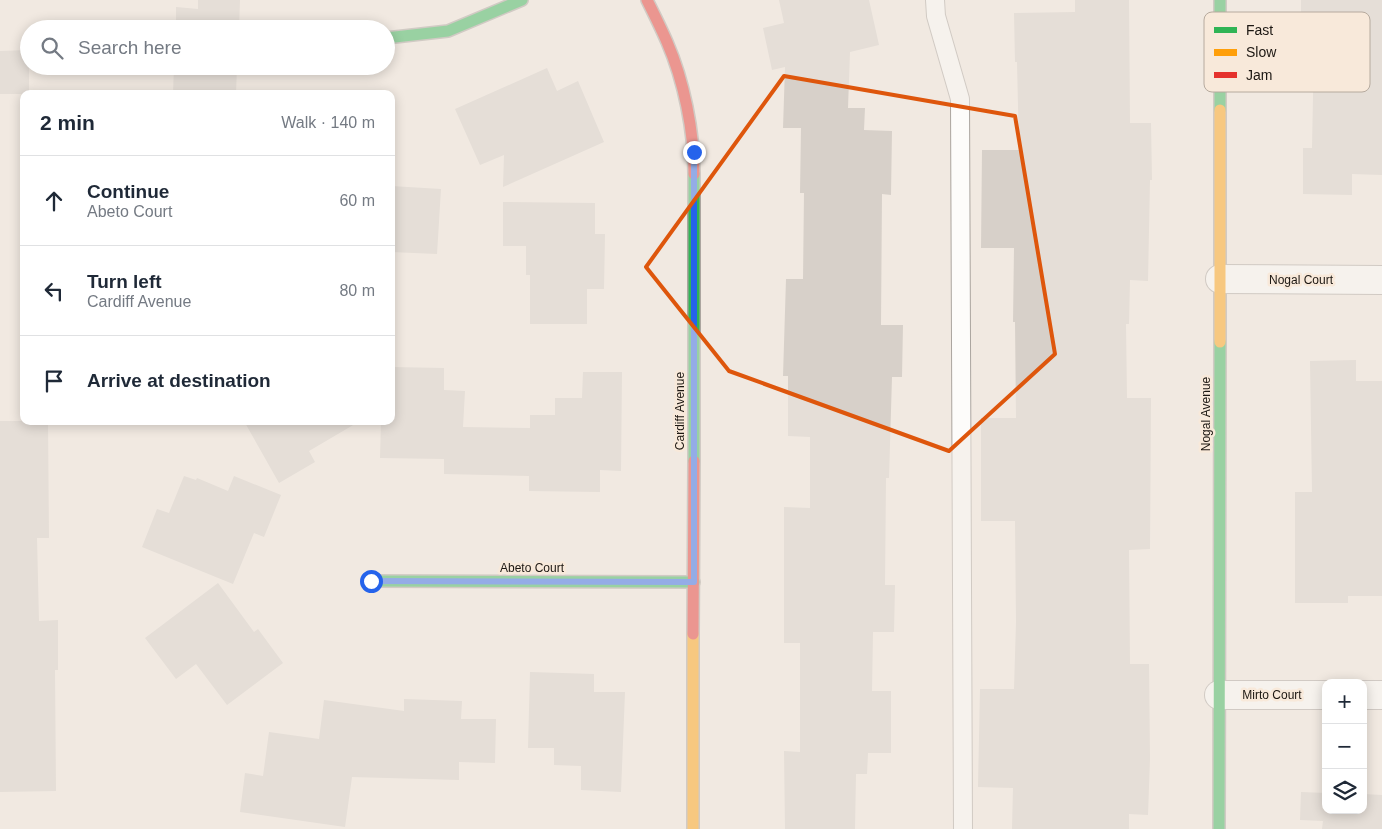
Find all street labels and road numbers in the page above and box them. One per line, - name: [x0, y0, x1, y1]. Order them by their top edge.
- street label: Nogal Court: [1269, 273, 1334, 287]
- street label: Cardiff Avenue: [673, 372, 687, 450]
- street label: Nogal Avenue: [1199, 376, 1213, 451]
- street label: Abeto Court: [500, 561, 565, 575]
- street label: Mirto Court: [1242, 688, 1302, 702]

